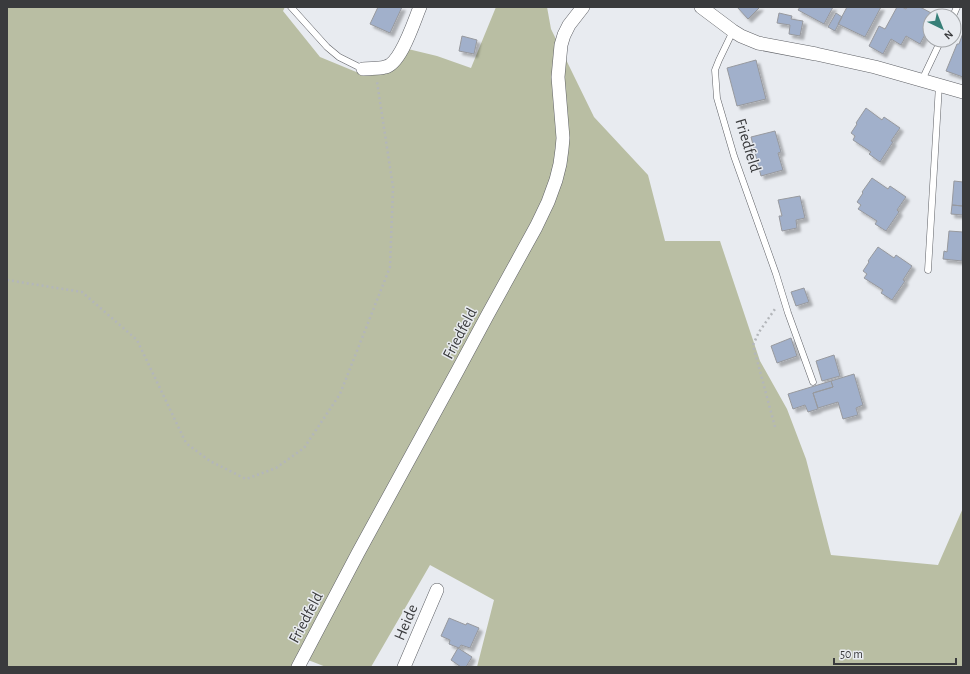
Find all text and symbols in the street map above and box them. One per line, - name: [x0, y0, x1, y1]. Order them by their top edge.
- north arrow: [922, 8, 962, 48]
- text: N: [942, 28, 955, 42]
- street label: Friedfeld: [732, 117, 764, 174]
- street label: Friedfeld: [440, 305, 480, 362]
- street label: Friedfeld: [286, 589, 326, 646]
- street label: Heide: [391, 602, 421, 643]
- scale bar: [834, 640, 956, 666]
- text: 50 m: [840, 648, 863, 660]

